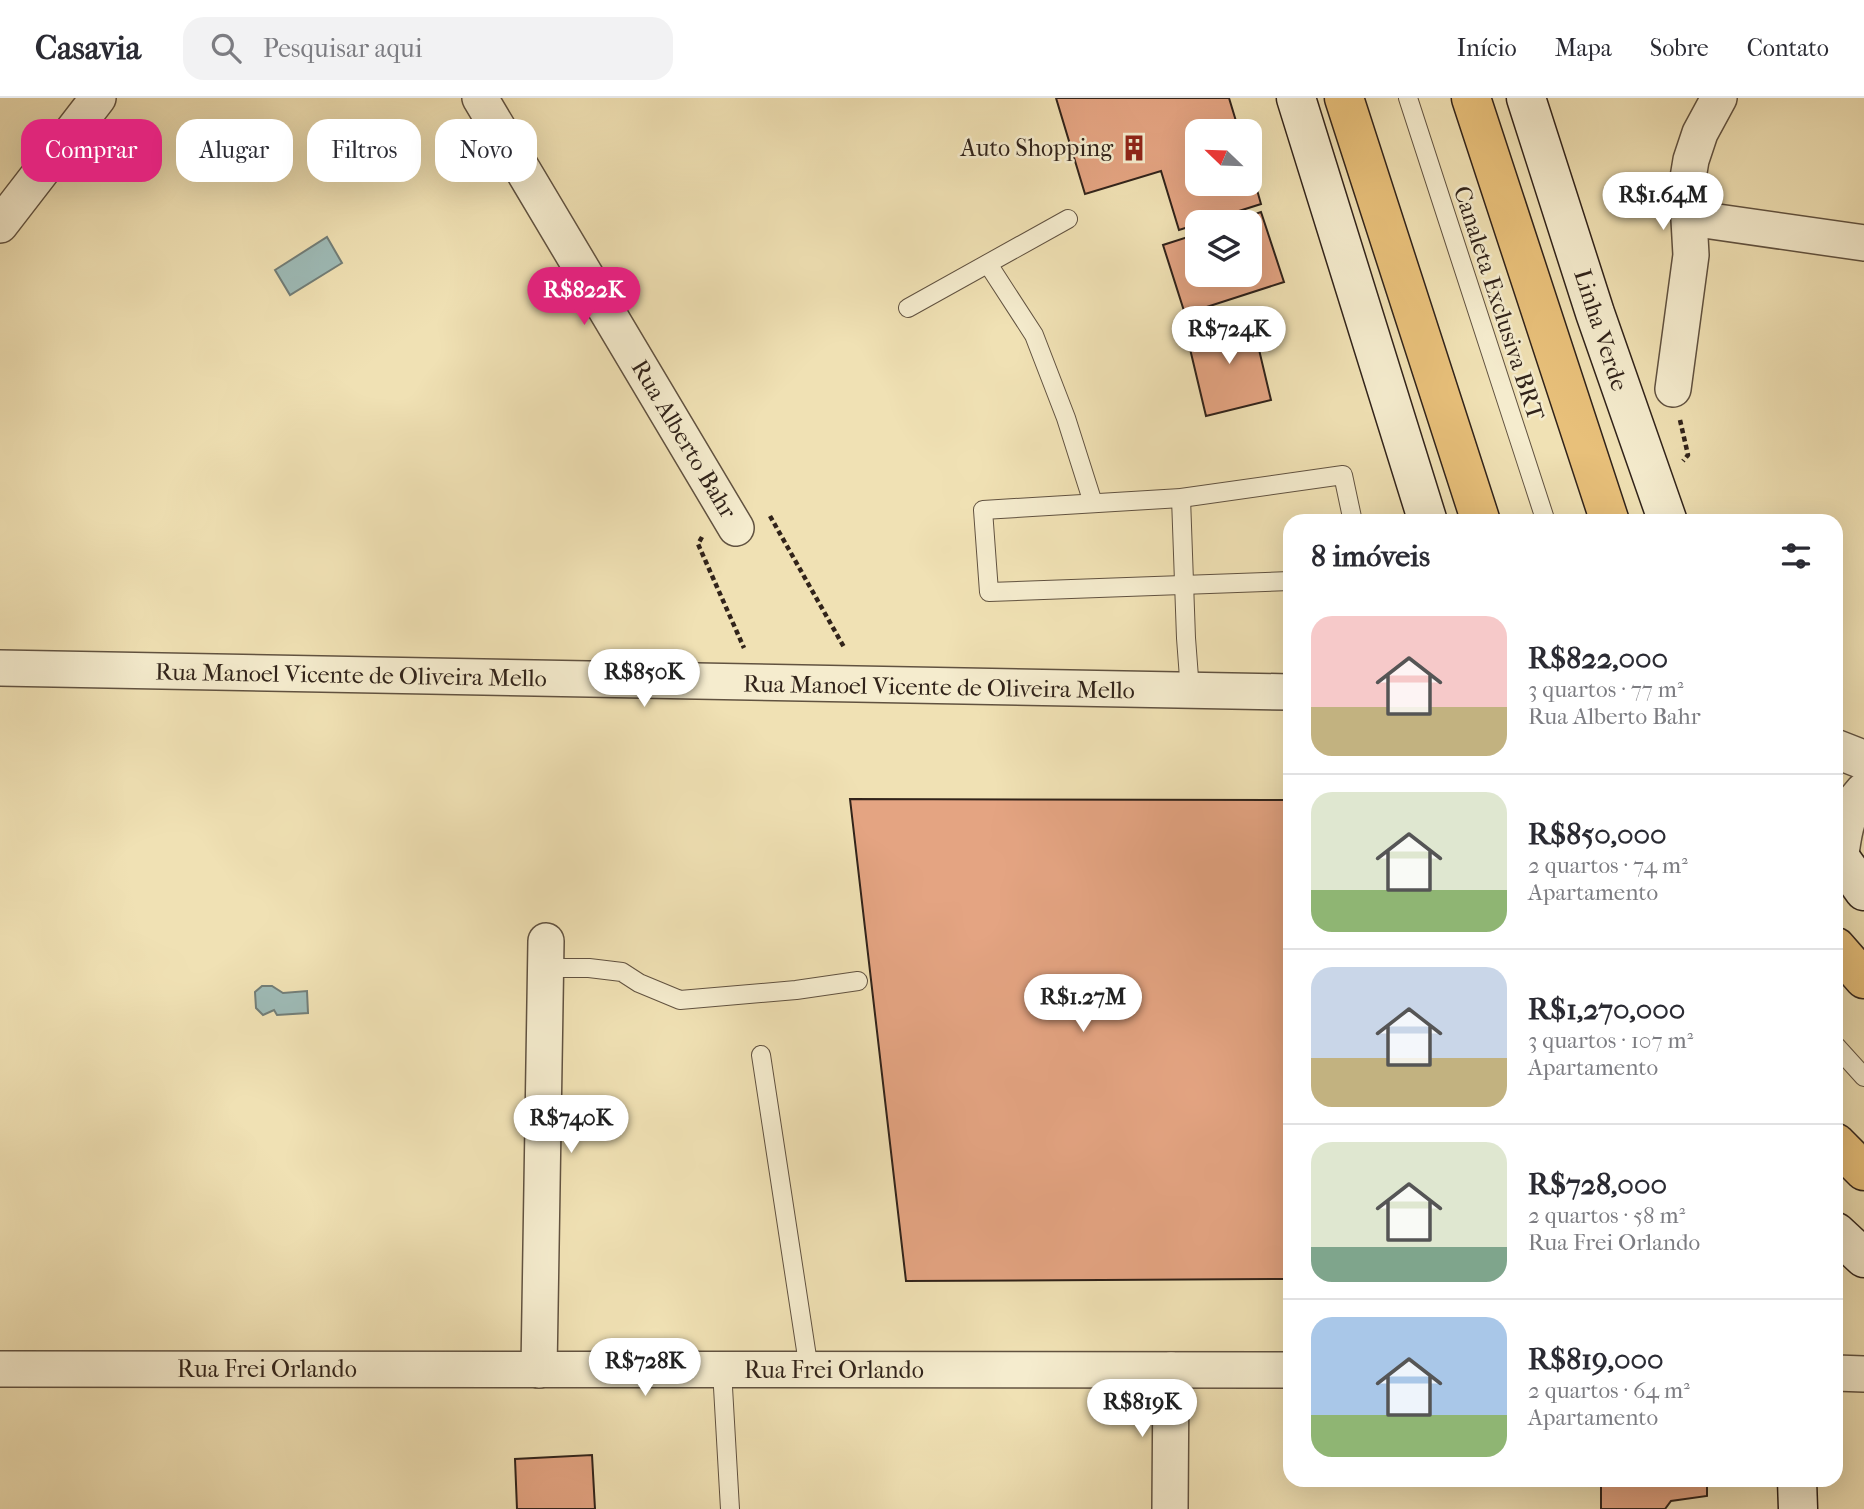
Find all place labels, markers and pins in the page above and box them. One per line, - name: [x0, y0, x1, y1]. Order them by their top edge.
- building icon: Auto Shopping: [1119, 133, 1149, 163]
- place label: Auto Shopping: [960, 134, 1114, 162]
- pin: R$1.64M: [1598, 172, 1728, 232]
- pin: R$822K: [527, 268, 641, 327]
- pin: R$724K: [1172, 306, 1286, 366]
- pin: R$850K: [587, 650, 701, 709]
- pin: R$1.27M: [1018, 974, 1148, 1034]
- pin: R$740K: [514, 1096, 628, 1155]
- pin: R$728K: [588, 1338, 702, 1398]
- pin: R$819K: [1085, 1380, 1199, 1439]

